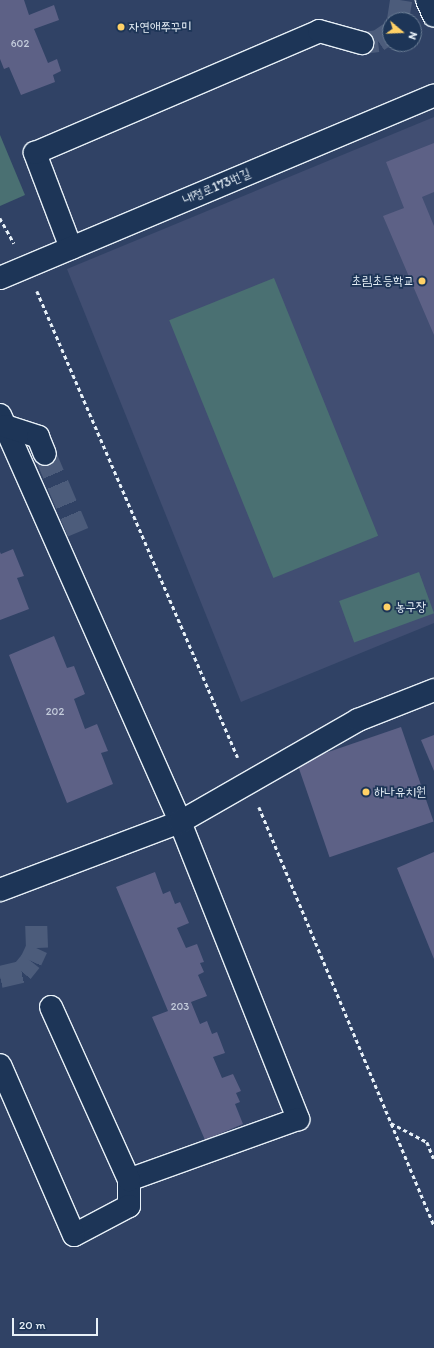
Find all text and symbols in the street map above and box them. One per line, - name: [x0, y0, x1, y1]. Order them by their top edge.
- north arrow: [382, 12, 422, 52]
- place label: 자연애쭈꾸미: [129, 19, 192, 35]
- marker: 자연애쭈꾸미: [116, 22, 126, 32]
- text: N: [406, 30, 420, 41]
- house number: 602: [11, 37, 29, 51]
- street label: 내정로173번길: [181, 166, 253, 208]
- place label: 초림초등학교: [351, 273, 414, 289]
- marker: 초림초등학교: [417, 276, 427, 286]
- place label: 농구장: [395, 599, 426, 615]
- marker: 농구장: [382, 602, 392, 612]
- house number: 202: [46, 705, 64, 719]
- place label: 하나유치원: [374, 784, 426, 800]
- marker: 하나유치원: [361, 787, 371, 797]
- house number: 203: [171, 1000, 189, 1014]
- scale bar: [14, 1310, 100, 1336]
- text: 20 m: [19, 1318, 46, 1332]

